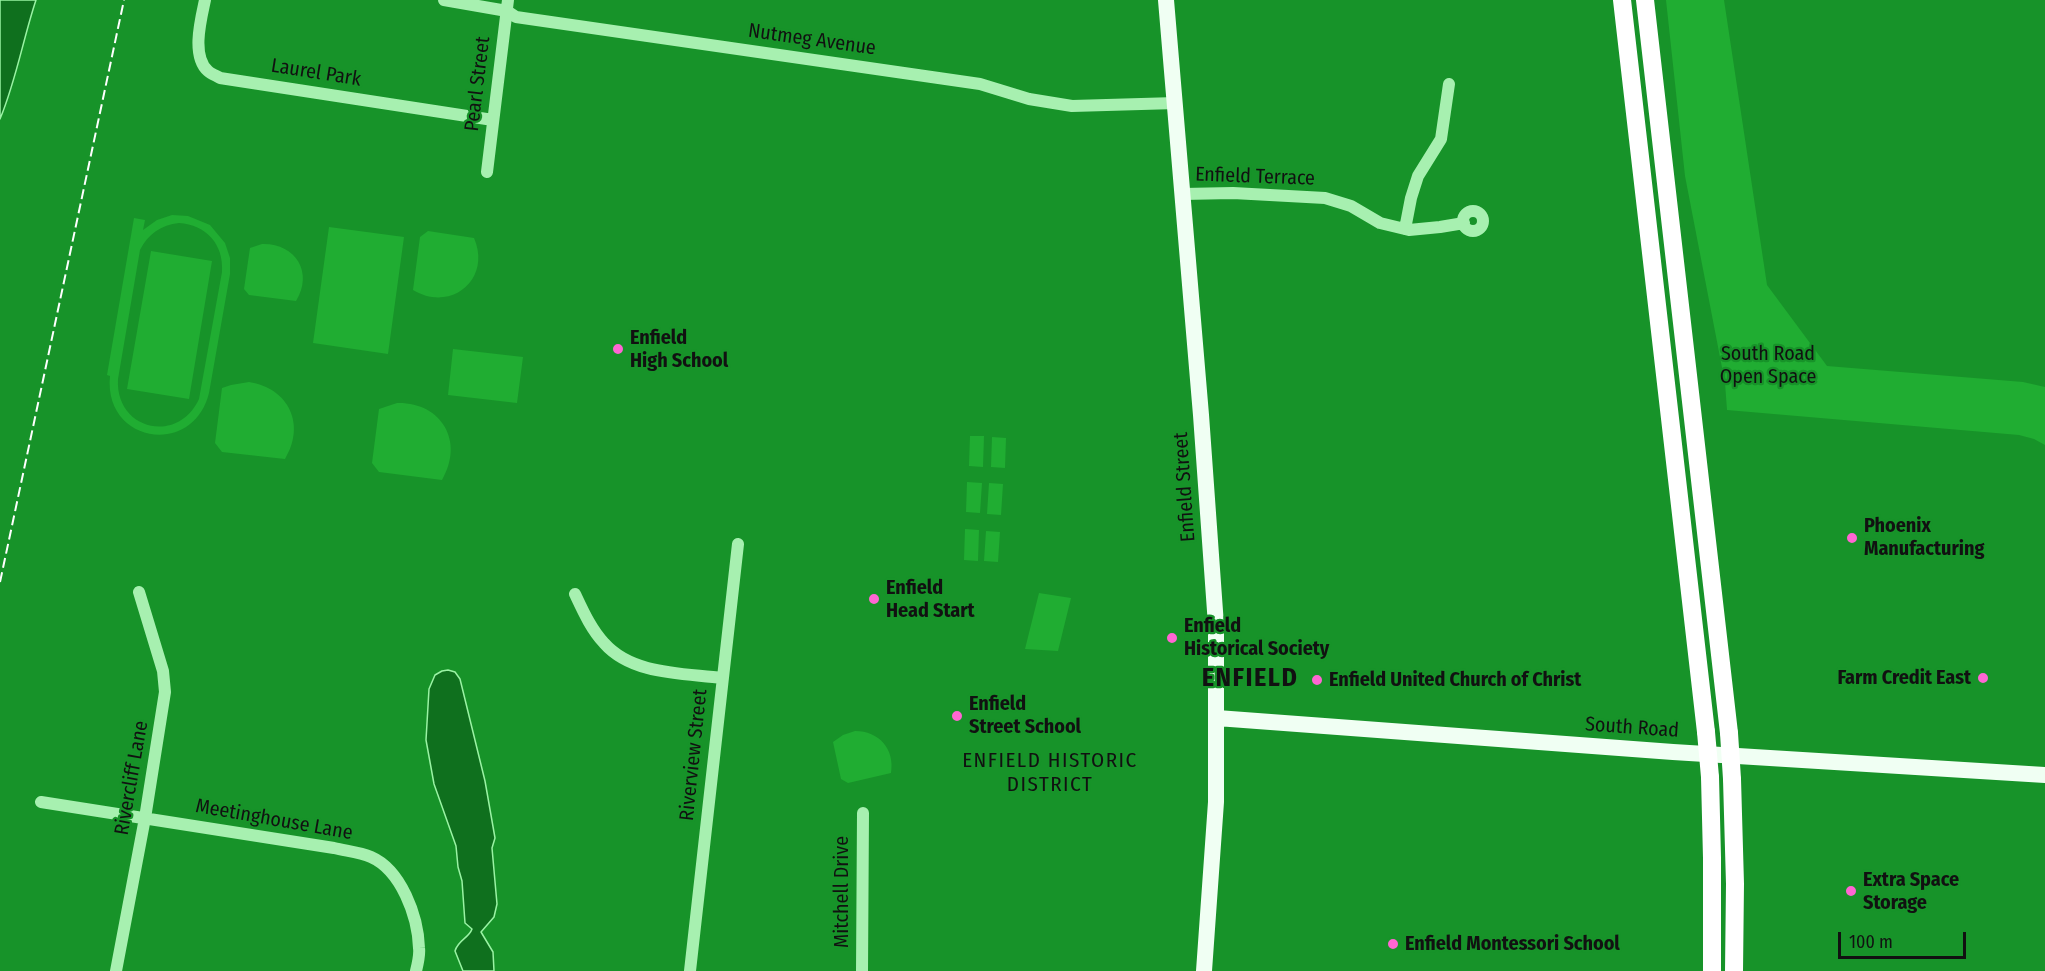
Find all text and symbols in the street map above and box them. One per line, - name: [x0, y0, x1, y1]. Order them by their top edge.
- street label: Nutmeg Avenue: [747, 19, 877, 61]
- street label: Pearl Street: [460, 35, 496, 133]
- street label: Laurel Park: [269, 54, 363, 92]
- street label: Enfield Terrace: [1195, 163, 1315, 191]
- place label: Enfield High School: [630, 326, 728, 373]
- marker: Enfield High School: [611, 342, 625, 356]
- park label: South Road Open Space: [1720, 342, 1816, 389]
- street label: Enfield Street: [1169, 431, 1201, 543]
- place label: Phoenix Manufacturing: [1864, 514, 1984, 561]
- marker: Phoenix Manufacturing: [1845, 531, 1859, 545]
- place label: Enfield Head Start: [886, 576, 975, 623]
- marker: Enfield Head Start: [867, 592, 881, 606]
- place label: Enfield Historical Society: [1184, 614, 1329, 661]
- marker: Enfield Historical Society: [1165, 631, 1179, 645]
- district label: ENFIELD: [1202, 663, 1298, 695]
- place label: Farm Credit East: [1837, 666, 1971, 690]
- place label: Enfield United Church of Christ: [1329, 668, 1581, 692]
- marker: Farm Credit East: [1976, 671, 1990, 685]
- marker: Enfield United Church of Christ: [1310, 673, 1324, 687]
- street label: Riverview Street: [675, 688, 713, 822]
- place label: Enfield Street School: [969, 692, 1081, 739]
- marker: Enfield Street School: [950, 709, 964, 723]
- street label: South Road: [1584, 713, 1680, 743]
- street label: Rivercliff Lane: [110, 719, 154, 837]
- district label: ENFIELD HISTORIC DISTRICT: [962, 748, 1138, 798]
- street label: Meetinghouse Lane: [194, 794, 354, 846]
- street label: Mitchell Drive: [830, 836, 854, 948]
- place label: Extra Space Storage: [1863, 868, 1959, 915]
- marker: Extra Space Storage: [1844, 884, 1858, 898]
- scale bar: [1841, 920, 1968, 958]
- text: 100 m: [1849, 931, 1893, 953]
- place label: Enfield Montessori School: [1405, 932, 1620, 956]
- marker: Enfield Montessori School: [1386, 937, 1400, 951]

